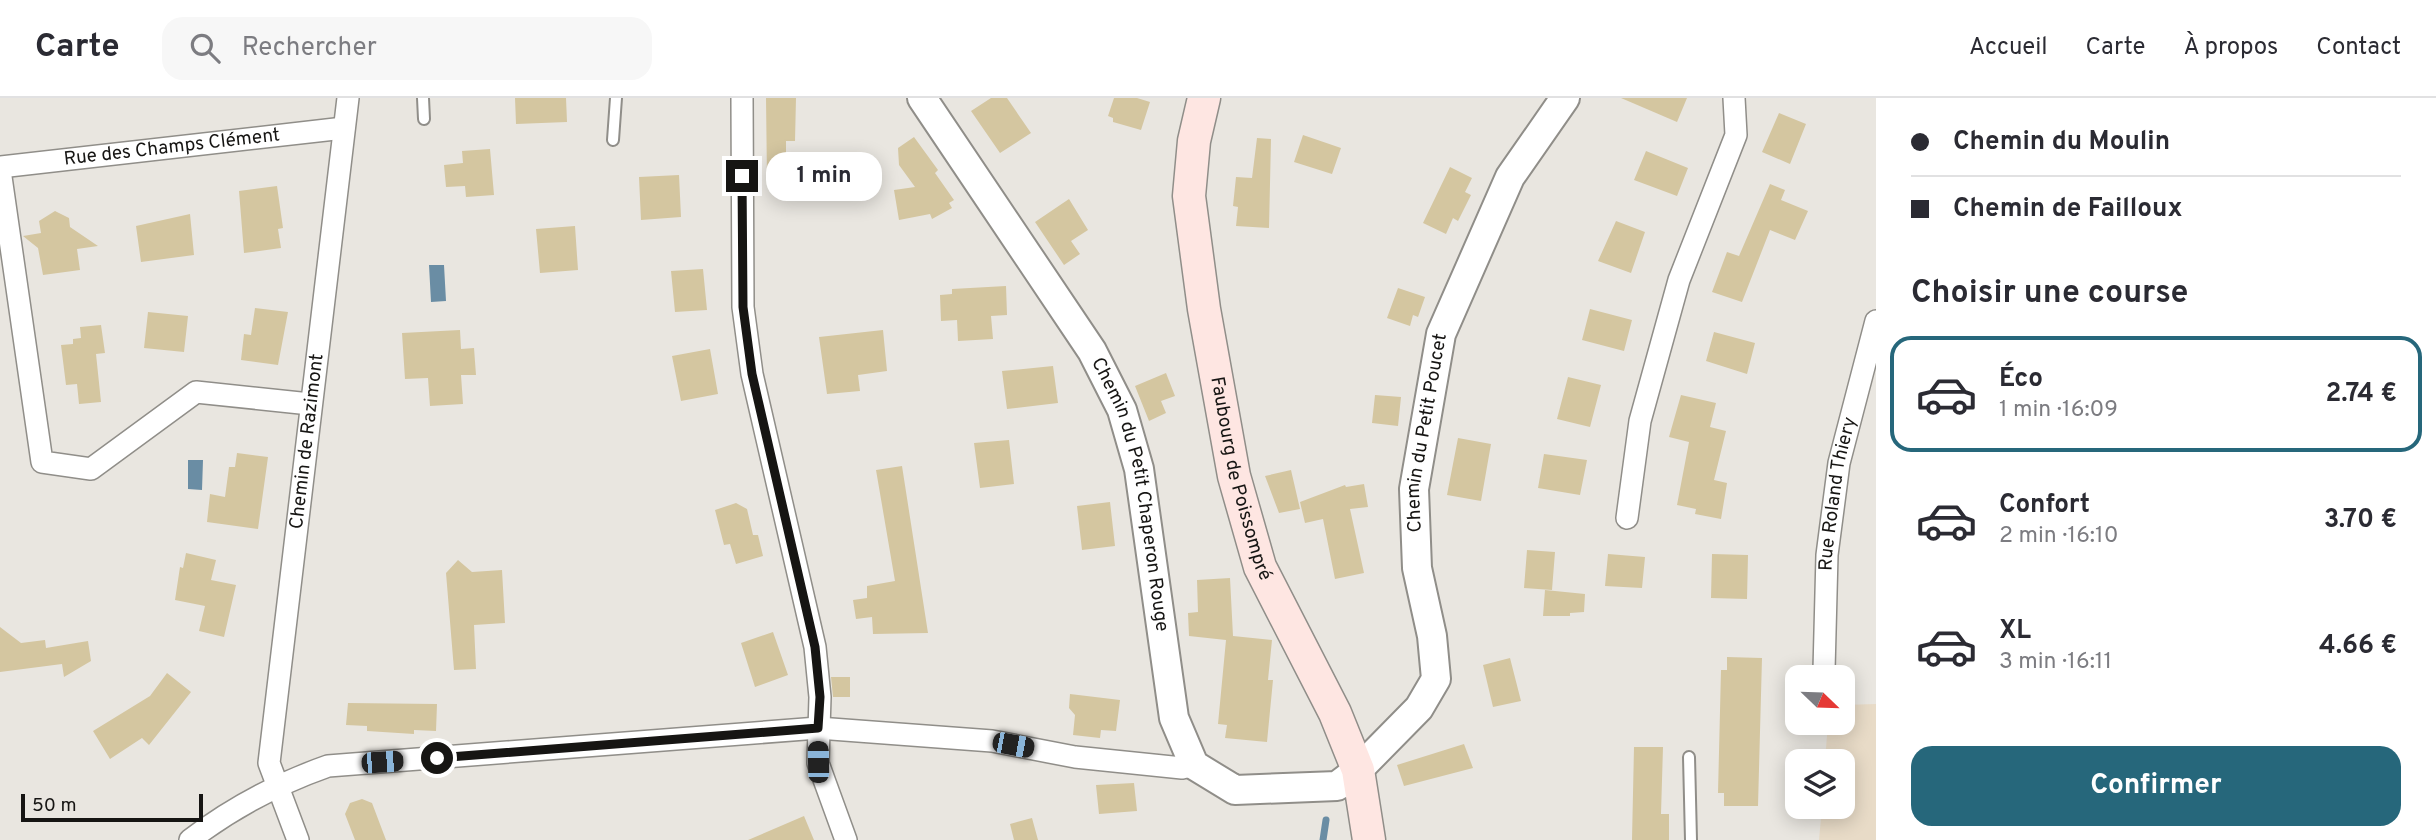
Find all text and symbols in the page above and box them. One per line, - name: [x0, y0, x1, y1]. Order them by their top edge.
- search box: [162, 17, 652, 80]
- text: Carte: [35, 27, 120, 69]
- icon: search: [186, 29, 224, 67]
- text: Rechercher: [242, 32, 377, 65]
- text: Accueil: [1969, 33, 2048, 63]
- text: Carte: [2086, 33, 2145, 63]
- text: À propos: [2183, 33, 2278, 63]
- text: Contact: [2316, 33, 2401, 63]
- street label: Rue des Champs Clément: [63, 123, 281, 172]
- text: Chemin du Moulin: [1953, 126, 2170, 159]
- callout: 1 min: [766, 152, 882, 200]
- route end: [726, 160, 758, 192]
- text: 1 min: [796, 162, 852, 191]
- text: Chemin de Failloux: [1953, 193, 2183, 226]
- text: Choisir une course: [1911, 274, 2188, 314]
- street label: Chemin du Petit Poucet: [1402, 332, 1453, 533]
- street label: Chemin de Razimont: [285, 352, 330, 531]
- street label: Chemin du Petit Chaperon Rouge: [1085, 353, 1174, 633]
- icon: car: [1915, 363, 1978, 426]
- text: Éco: [1999, 363, 2043, 396]
- street label: Faubourg de Poissompré: [1204, 375, 1277, 585]
- text: 2.74 €: [2325, 378, 2397, 411]
- text: 1 min · 16:09: [1999, 396, 2118, 425]
- street label: Rue Roland Thiery: [1815, 414, 1862, 571]
- icon: car: [1915, 489, 1978, 552]
- text: Confort: [1999, 489, 2090, 522]
- text: 3.70 €: [2324, 504, 2397, 537]
- text: 2 min · 16:10: [1999, 522, 2118, 551]
- icon: car: [1915, 615, 1978, 678]
- text: XL: [1999, 615, 2031, 648]
- text: 4.66 €: [2319, 630, 2397, 663]
- text: 3 min · 16:11: [1999, 648, 2112, 677]
- north arrow: [1785, 665, 1855, 735]
- map controls: [1785, 665, 1855, 819]
- car: [991, 731, 1036, 759]
- car: [808, 741, 829, 783]
- route start: [421, 742, 453, 774]
- button: Confirmer: [1911, 746, 2401, 826]
- button: layers: [1785, 749, 1855, 819]
- car: [361, 750, 404, 774]
- scale bar: [21, 791, 203, 823]
- text: 50 m: [32, 794, 77, 818]

